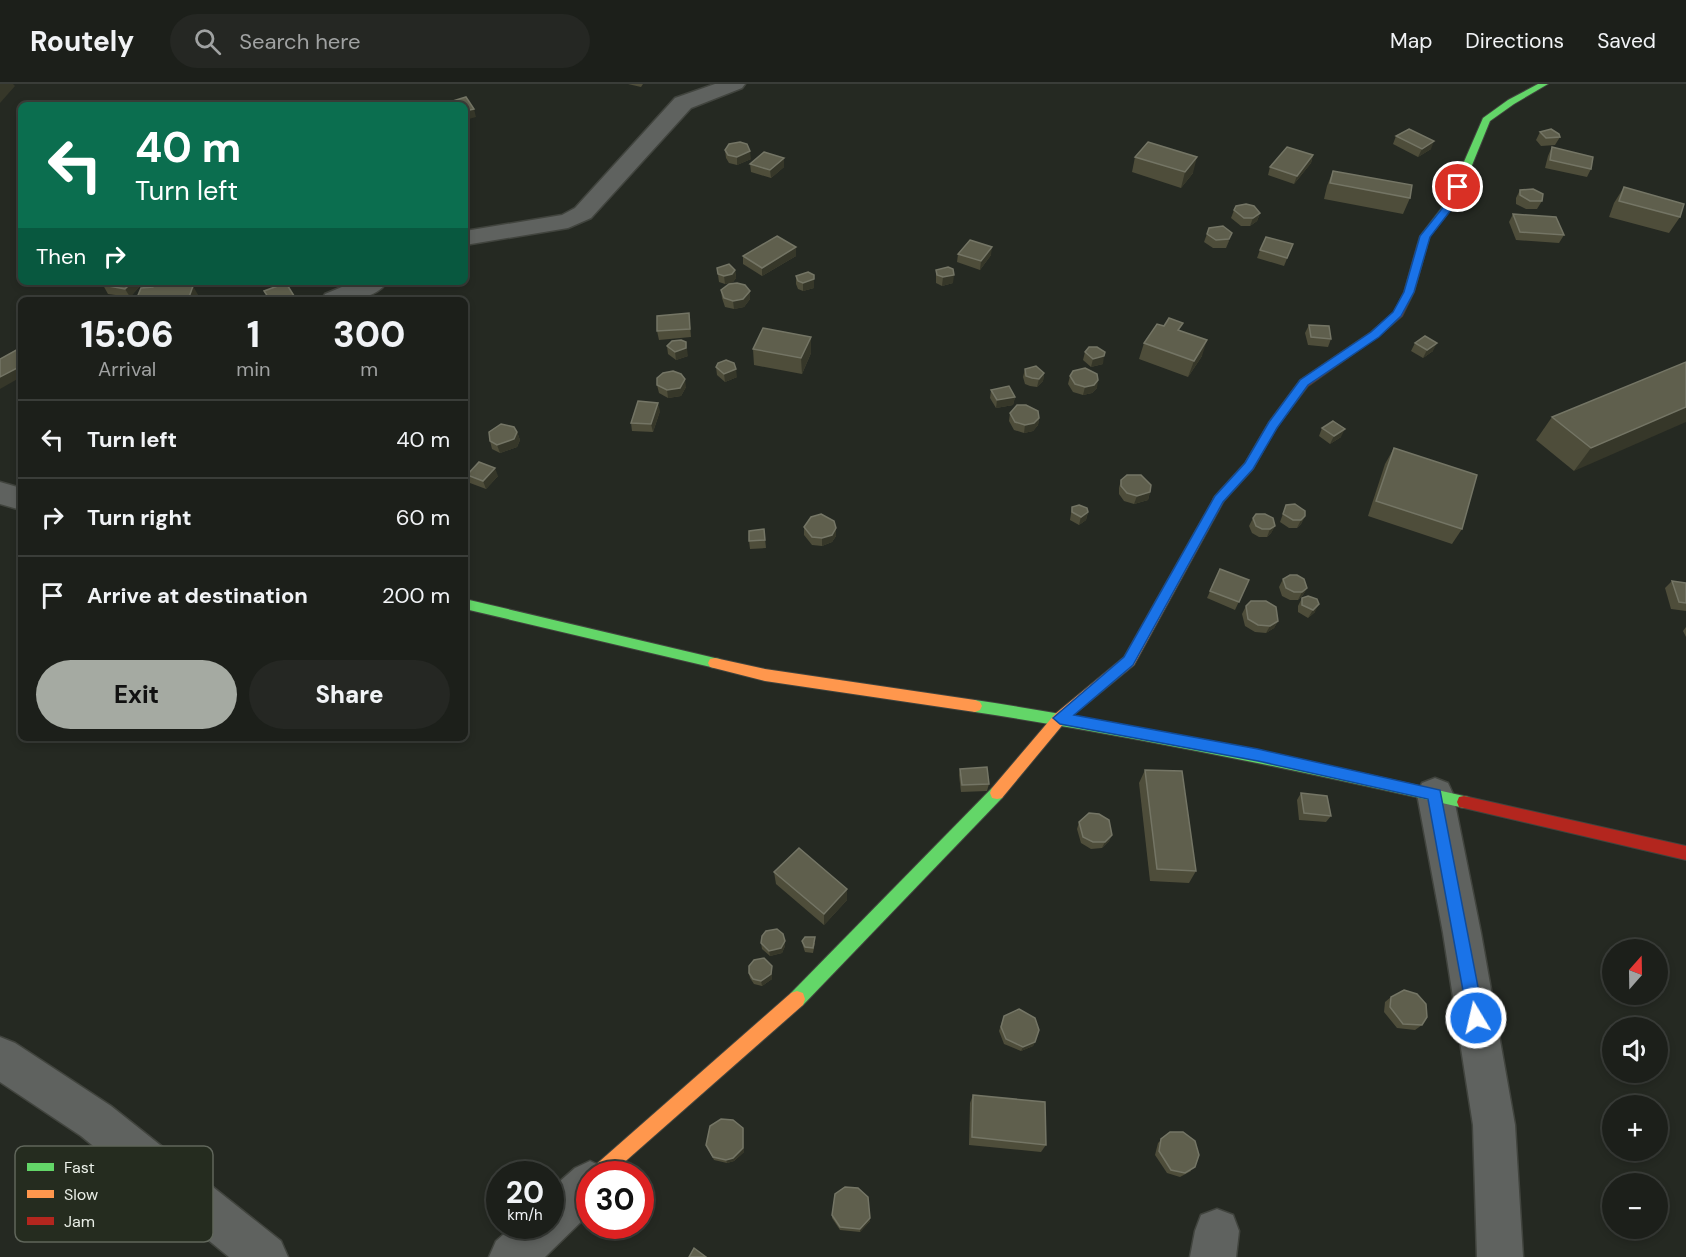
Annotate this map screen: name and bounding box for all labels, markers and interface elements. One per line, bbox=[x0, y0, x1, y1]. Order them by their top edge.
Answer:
search box bbox=[170, 14, 590, 68]
text: Routely bbox=[30, 23, 134, 60]
icon: search bbox=[191, 25, 224, 58]
text: Search here bbox=[239, 27, 361, 56]
text: Map bbox=[1390, 27, 1432, 55]
text: Directions bbox=[1465, 27, 1564, 55]
text: Saved bbox=[1597, 27, 1656, 55]
text: 40 m bbox=[135, 120, 241, 175]
icon: left bbox=[36, 126, 114, 204]
pin bbox=[1432, 161, 1483, 212]
icon: arrive bbox=[1441, 170, 1474, 203]
text: Turn left bbox=[135, 173, 238, 208]
icon: right bbox=[98, 240, 131, 273]
text: Then bbox=[36, 242, 86, 271]
text: 15:06 bbox=[80, 311, 174, 358]
text: 1 bbox=[247, 311, 260, 358]
text: 300 bbox=[333, 311, 406, 358]
text: Arrival bbox=[98, 356, 156, 382]
text: min bbox=[236, 356, 270, 382]
text: m bbox=[360, 356, 378, 382]
icon: left bbox=[36, 423, 69, 456]
text: Turn left bbox=[87, 425, 177, 454]
text: 40 m bbox=[396, 425, 450, 454]
icon: right bbox=[36, 501, 69, 534]
text: Turn right bbox=[87, 503, 192, 532]
text: 60 m bbox=[396, 503, 450, 532]
icon: arrive bbox=[36, 579, 69, 612]
text: Arrive at destination bbox=[87, 581, 308, 610]
text: 200 m bbox=[382, 581, 450, 610]
button: Exit bbox=[36, 660, 237, 729]
button: Share bbox=[249, 660, 450, 729]
north arrow bbox=[1602, 939, 1668, 1005]
map controls bbox=[1602, 939, 1668, 1239]
position arrow bbox=[1444, 986, 1508, 1050]
button: sound bbox=[1602, 1017, 1668, 1083]
button: + bbox=[1602, 1095, 1668, 1161]
legend bbox=[15, 1146, 213, 1242]
text: Fast bbox=[64, 1157, 95, 1178]
speed limit sign: 30 bbox=[576, 1161, 654, 1239]
text: 20 bbox=[506, 1173, 544, 1212]
button: − bbox=[1602, 1173, 1668, 1239]
text: Slow bbox=[64, 1184, 98, 1205]
text: km/h bbox=[507, 1205, 543, 1225]
text: Jam bbox=[64, 1211, 95, 1232]

